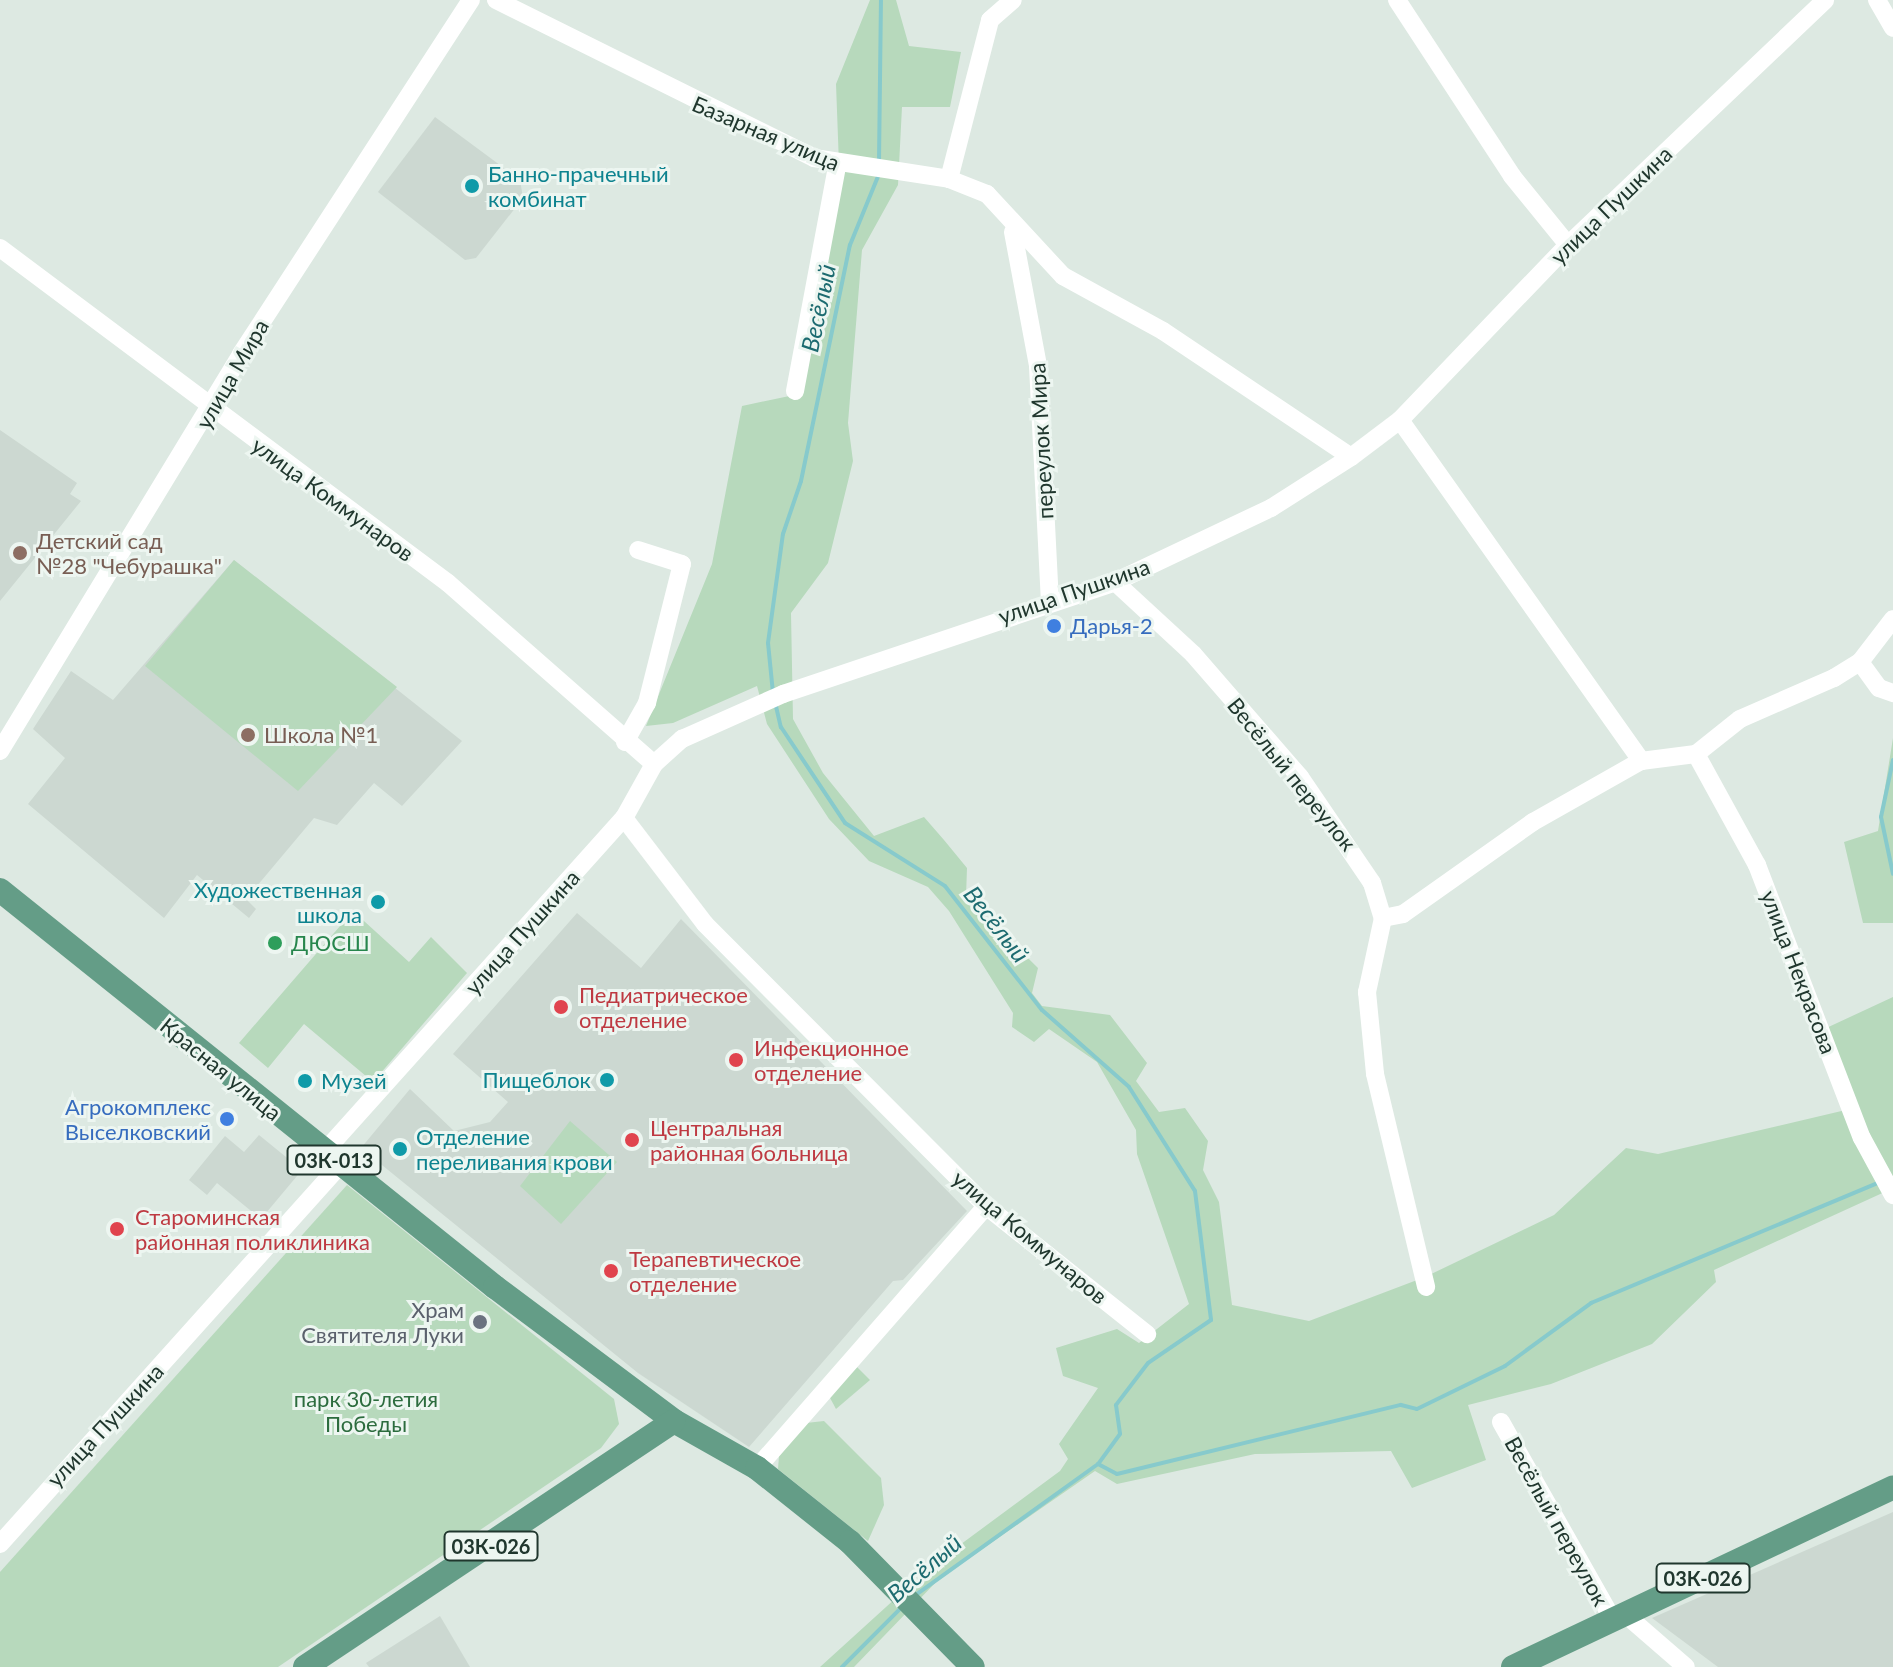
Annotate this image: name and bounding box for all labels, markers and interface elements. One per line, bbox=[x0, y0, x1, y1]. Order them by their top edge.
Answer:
street label: Базарная улица bbox=[688, 90, 844, 176]
street label: улица Пушкина bbox=[1545, 140, 1677, 270]
place label: Банно-прачечный комбинат bbox=[488, 160, 669, 212]
marker: Банно-прачечный комбинат bbox=[463, 177, 481, 195]
water label: Весёлый bbox=[795, 262, 841, 354]
street label: улица Мира bbox=[190, 315, 274, 433]
street label: переулок Мира bbox=[1024, 362, 1058, 520]
street label: улица Коммунаров bbox=[247, 431, 419, 567]
place label: Детский сад №28 "Чебурашка" bbox=[36, 527, 222, 578]
marker: Детский сад №28 "Чебурашка" bbox=[11, 544, 29, 562]
street label: улица Пушкина bbox=[995, 553, 1153, 629]
place label: Дарья-2 bbox=[1070, 613, 1153, 639]
marker: Дарья-2 bbox=[1045, 617, 1063, 635]
street label: Весёлый переулок bbox=[1222, 692, 1362, 856]
place label: Школа №1 bbox=[264, 722, 378, 748]
marker: Школа №1 bbox=[239, 726, 257, 744]
street label: улица Пушкина bbox=[459, 864, 585, 1000]
place label: Художественная школа bbox=[194, 876, 362, 928]
water label: Весёлый bbox=[958, 880, 1036, 968]
street label: улица Некрасова bbox=[1756, 886, 1842, 1058]
marker: Художественная школа bbox=[369, 893, 387, 911]
place label: ДЮСШ bbox=[291, 930, 370, 956]
marker: ДЮСШ bbox=[266, 934, 284, 952]
place label: Педиатрическое отделение bbox=[579, 981, 748, 1032]
marker: Педиатрическое отделение bbox=[550, 996, 572, 1018]
street label: Красная улица bbox=[155, 1012, 287, 1126]
place label: Инфекционное отделение bbox=[754, 1034, 909, 1086]
marker: Инфекционное отделение bbox=[725, 1049, 747, 1071]
place label: Пищеблок bbox=[483, 1067, 591, 1093]
place label: Музей bbox=[321, 1068, 387, 1094]
marker: Пищеблок bbox=[598, 1071, 616, 1089]
marker: Музей bbox=[296, 1072, 314, 1090]
place label: Агрокомплекс Выселковский bbox=[65, 1093, 211, 1144]
marker: Агрокомплекс Выселковский bbox=[218, 1110, 236, 1128]
place label: Центральная районная больница bbox=[650, 1114, 848, 1166]
place label: Отделение переливания крови bbox=[416, 1123, 613, 1174]
marker: Центральная районная больница bbox=[621, 1129, 643, 1151]
marker: Отделение переливания крови bbox=[391, 1140, 409, 1158]
road number: 03К-013 bbox=[286, 1144, 382, 1176]
street label: улица Коммунаров bbox=[947, 1165, 1113, 1309]
place label: Староминская районная поликлиника bbox=[135, 1203, 370, 1254]
marker: Староминская районная поликлиника bbox=[106, 1218, 128, 1240]
place label: Терапевтическое отделение bbox=[629, 1245, 801, 1296]
marker: Терапевтическое отделение bbox=[600, 1260, 622, 1282]
place label: Храм Святителя Луки bbox=[301, 1296, 464, 1348]
marker: Храм Святителя Луки bbox=[471, 1313, 489, 1331]
street label: улица Пушкина bbox=[41, 1358, 169, 1492]
park label: парк 30-летия Победы bbox=[294, 1385, 438, 1436]
street label: Весёлый переулок bbox=[1500, 1432, 1614, 1610]
water label: Весёлый bbox=[881, 1528, 967, 1608]
road number: 03К-026 bbox=[443, 1530, 539, 1562]
road number: 03К-026 bbox=[1655, 1562, 1751, 1594]

